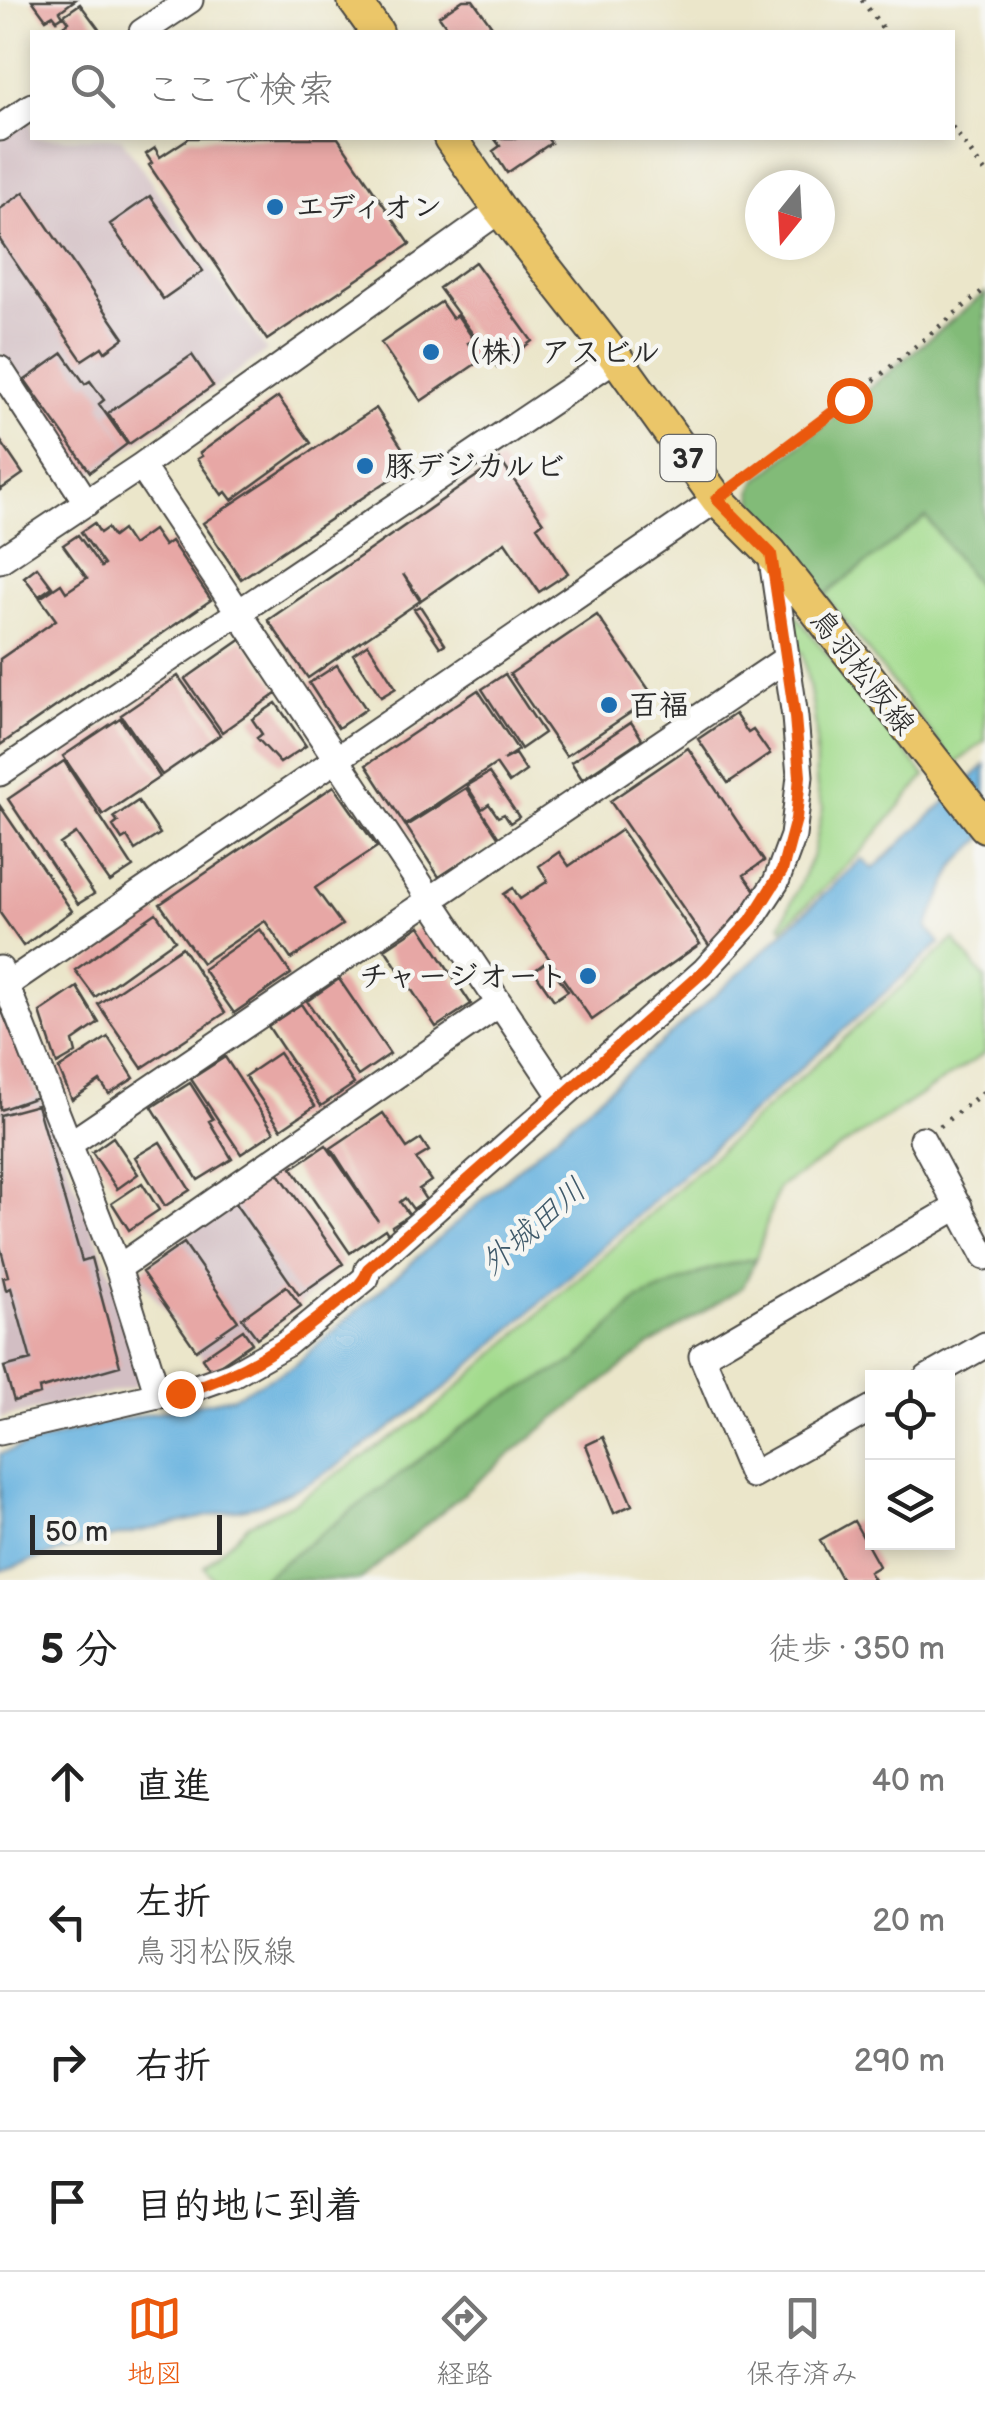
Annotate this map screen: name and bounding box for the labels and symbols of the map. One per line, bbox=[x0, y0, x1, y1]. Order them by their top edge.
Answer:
north arrow bbox=[745, 170, 835, 260]
place label: エディオン bbox=[295, 190, 443, 226]
marker: エディオン bbox=[264, 196, 286, 218]
place label: （株）アスビル bbox=[451, 335, 660, 371]
marker: （株）アスビル bbox=[420, 341, 442, 363]
route start bbox=[827, 378, 873, 424]
road number: 37 bbox=[660, 435, 716, 481]
place label: 豚デジカルビ bbox=[385, 449, 565, 485]
marker: 豚デジカルビ bbox=[354, 455, 376, 477]
street label: 鳥羽松阪線 bbox=[802, 602, 923, 743]
place label: 百福 bbox=[629, 688, 689, 724]
marker: 百福 bbox=[598, 694, 620, 716]
place label: チャージオート bbox=[359, 959, 568, 995]
marker: チャージオート bbox=[577, 965, 599, 987]
water label: 外城田川 bbox=[473, 1170, 595, 1284]
route end bbox=[158, 1371, 204, 1417]
scale bar bbox=[30, 1510, 222, 1554]

